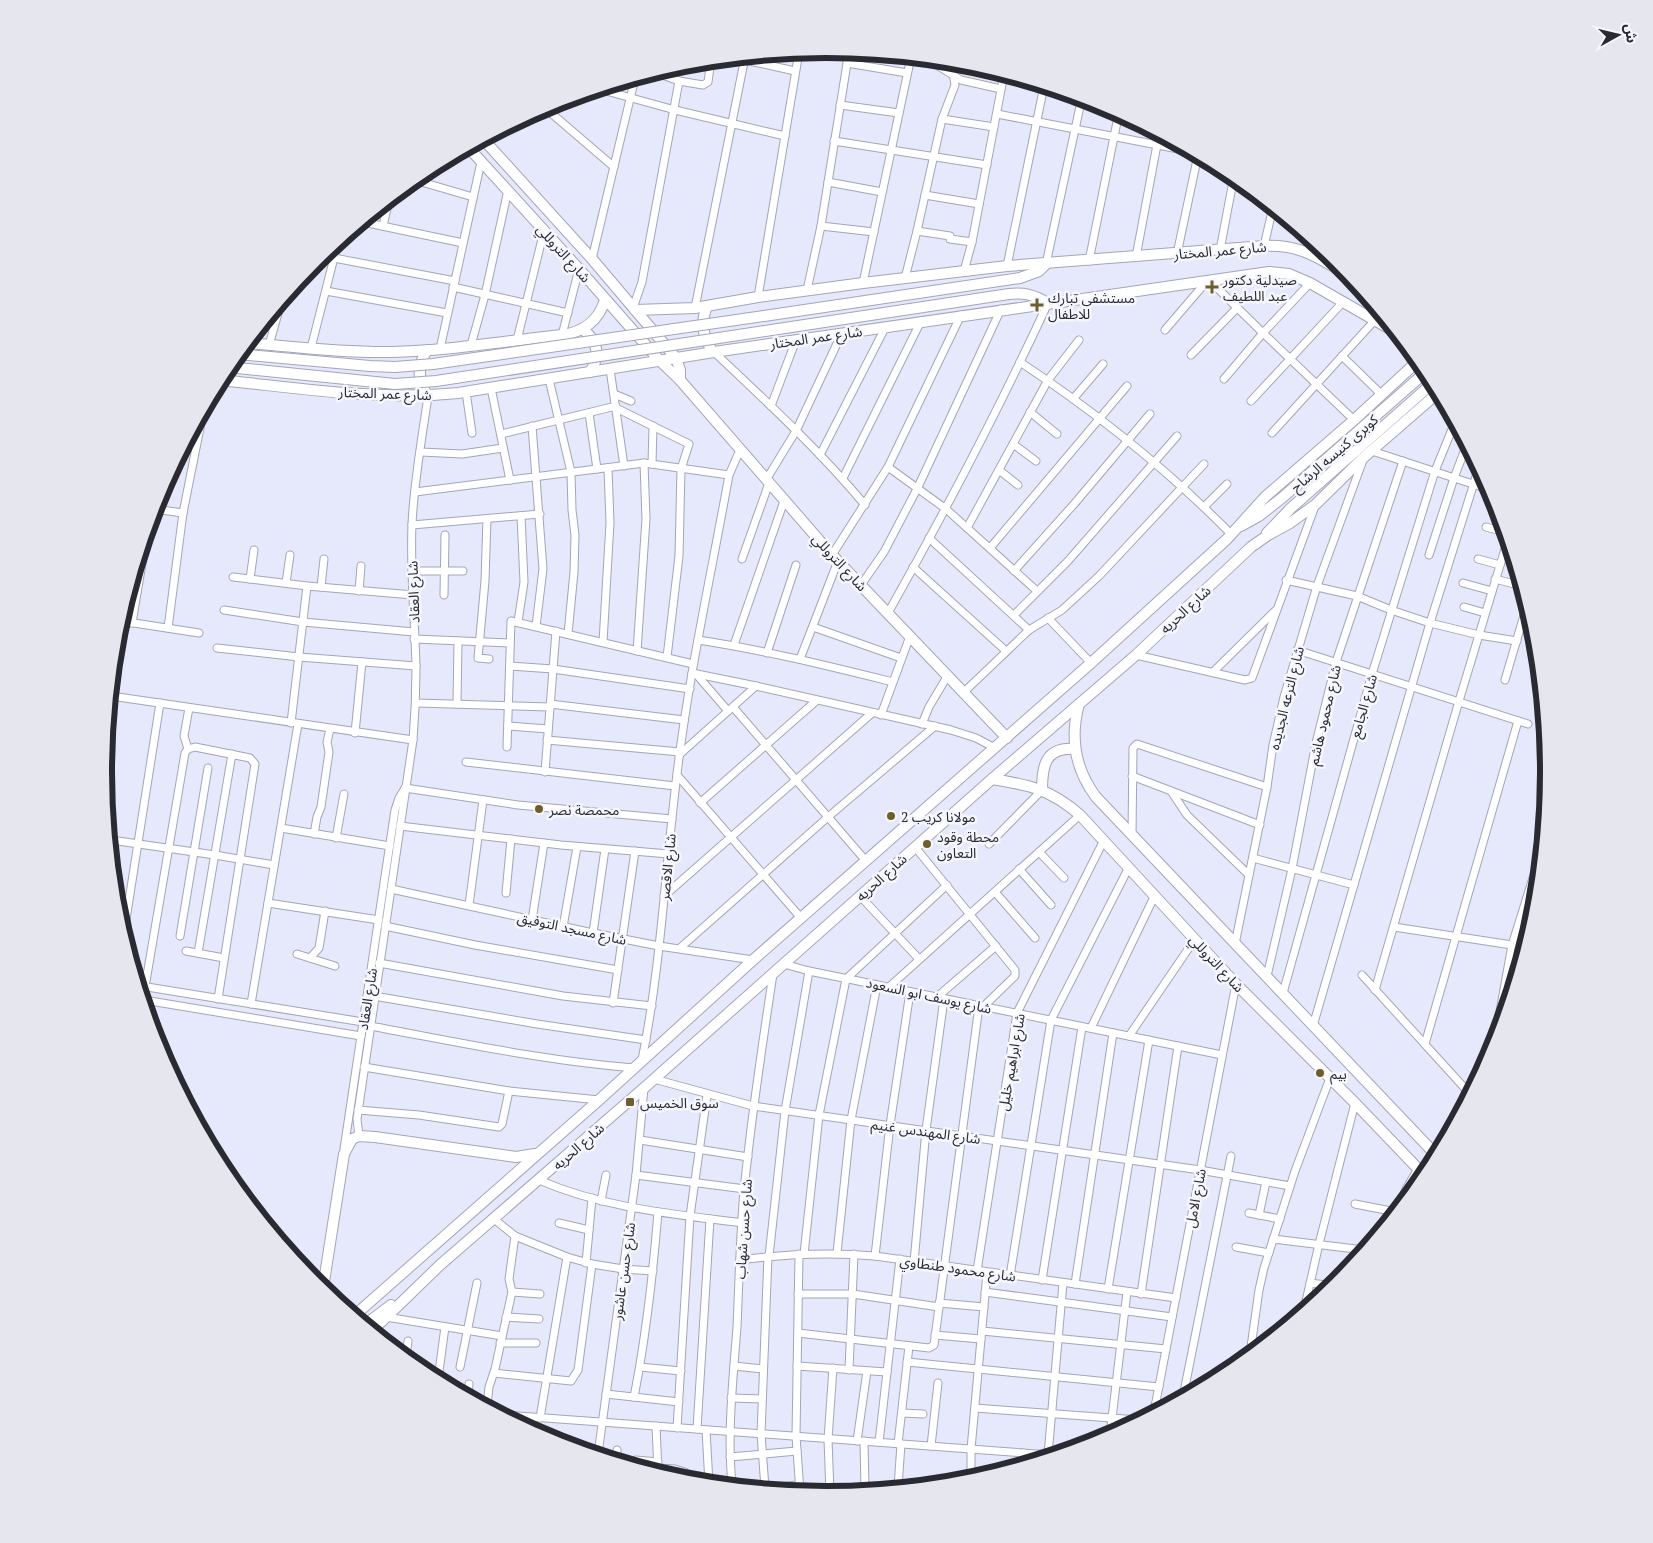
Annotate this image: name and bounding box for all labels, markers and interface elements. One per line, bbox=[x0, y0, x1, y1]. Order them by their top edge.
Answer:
north arrow bbox=[1593, 10, 1643, 60]
text: ش bbox=[1621, 22, 1642, 44]
street label: شارع التروللي bbox=[531, 220, 595, 288]
street label: شارع عمر المختار bbox=[1172, 236, 1267, 266]
place label: صيدلية دكتور عبد اللطيف bbox=[1222, 270, 1297, 305]
marker: صيدلية دكتور عبد اللطيف bbox=[1205, 280, 1219, 294]
place label: مستشفى تبارك للاطفال bbox=[1048, 288, 1135, 323]
marker: مستشفى تبارك للاطفال bbox=[1030, 298, 1044, 312]
street label: شارع عمر المختار bbox=[768, 321, 864, 355]
street label: شارع عمر المختار bbox=[337, 382, 432, 406]
street label: كوبرى كنيسه الرشاح bbox=[1286, 410, 1383, 498]
street label: شارع التروللي bbox=[807, 529, 872, 597]
street label: شارع العقاد bbox=[402, 560, 426, 624]
street label: شارع الحريه bbox=[1156, 581, 1216, 639]
street label: شارع الترعه الجديده bbox=[1264, 644, 1310, 752]
street label: شارع محمود هاشم bbox=[1303, 663, 1347, 768]
street label: شارع الجامع bbox=[1345, 672, 1383, 741]
place label: محمصة نصر bbox=[548, 800, 619, 819]
marker: محمصة نصر bbox=[533, 803, 545, 815]
place label: مولانا كريب 2 bbox=[901, 807, 976, 826]
marker: مولانا كريب 2 bbox=[885, 810, 897, 822]
place label: محطة وقود التعاون bbox=[937, 827, 999, 862]
street label: شارع الاقصر bbox=[654, 833, 682, 903]
marker: محطة وقود التعاون bbox=[921, 838, 933, 850]
street label: شارع الحريه bbox=[851, 849, 912, 907]
street label: شارع مسجد التوفيق bbox=[515, 907, 628, 951]
street label: شارع التروللي bbox=[1184, 930, 1249, 998]
street label: شارع العقاد bbox=[353, 967, 383, 1032]
street label: شارع يوسف ابو السعود bbox=[864, 972, 993, 1020]
street label: شارع ابراهيم خليل bbox=[993, 1012, 1031, 1113]
place label: بيم bbox=[1330, 1064, 1347, 1085]
marker: بيم bbox=[1314, 1067, 1326, 1079]
place label: سوق الخميس bbox=[640, 1093, 719, 1112]
marker: سوق الخميس bbox=[624, 1096, 636, 1108]
street label: شارع المهندس غنيم bbox=[870, 1114, 982, 1150]
street label: شارع الحريه bbox=[548, 1118, 609, 1175]
street label: شارع الامل bbox=[1180, 1167, 1212, 1230]
street label: شارع حسن شهاب bbox=[730, 1178, 758, 1280]
street label: شارع حسن عاشور bbox=[607, 1221, 641, 1322]
street label: شارع محمود طنطاوي bbox=[898, 1250, 1017, 1288]

